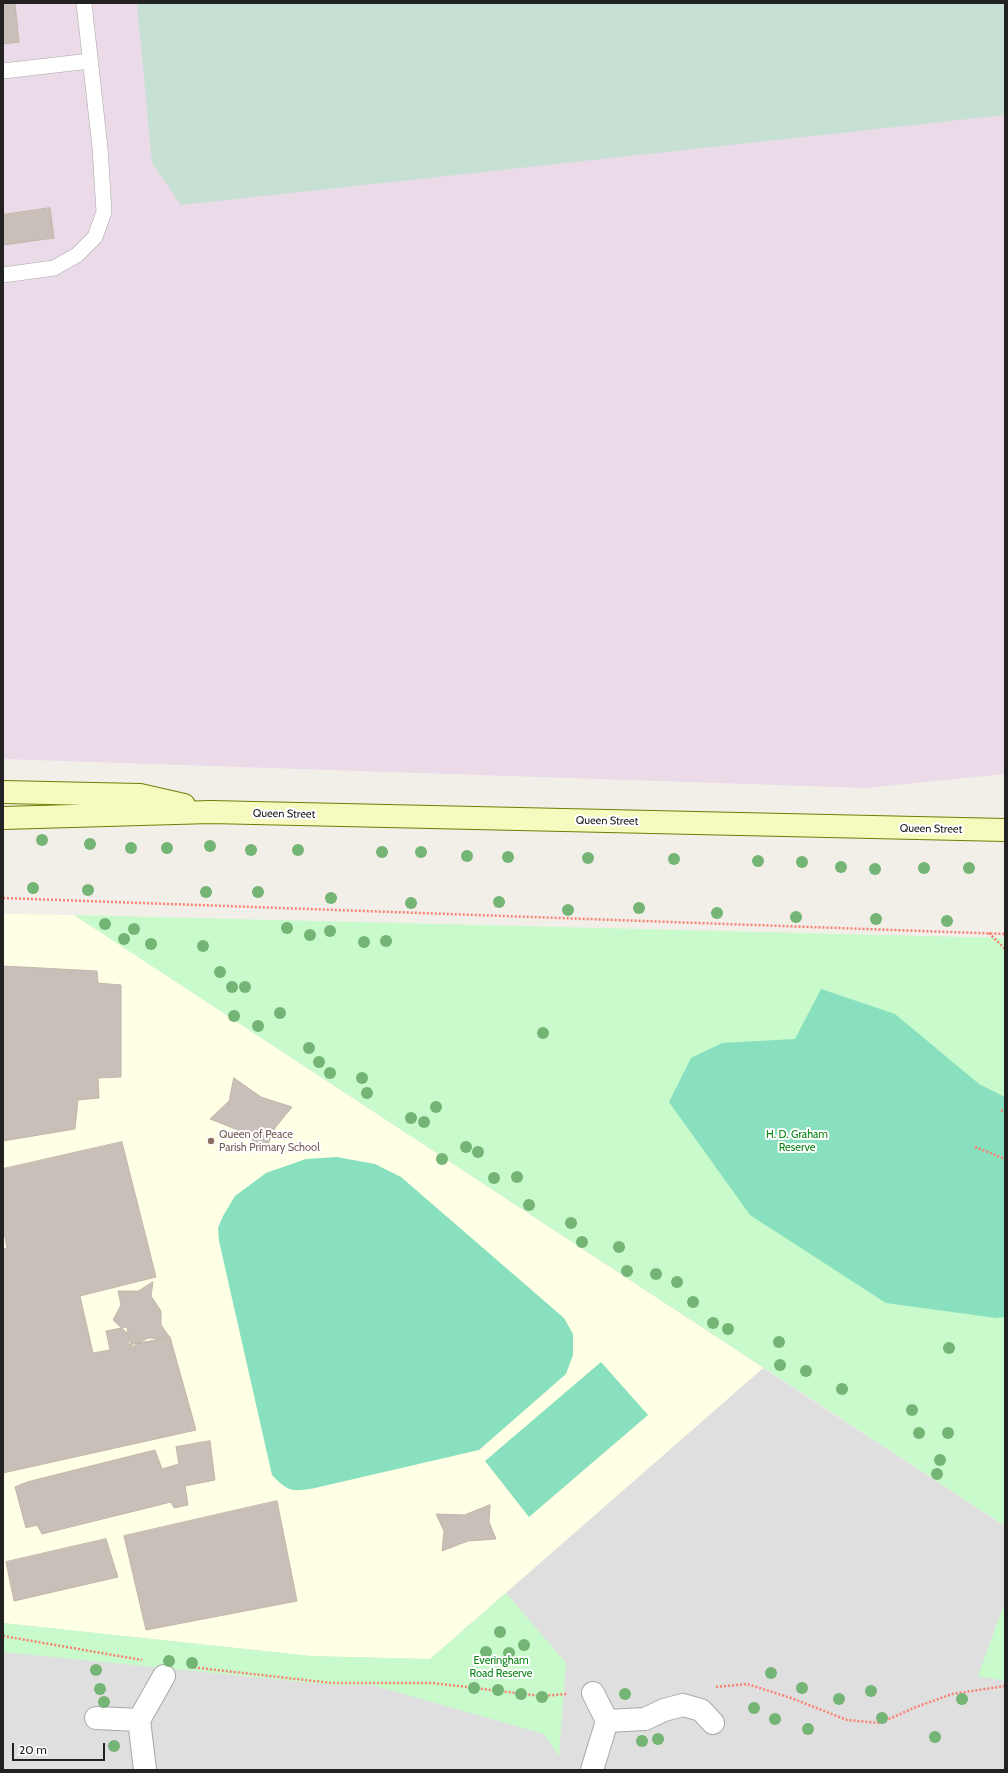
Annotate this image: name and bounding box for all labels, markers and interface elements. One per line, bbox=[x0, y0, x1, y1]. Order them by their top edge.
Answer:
street label: Queen Street bbox=[253, 807, 315, 821]
street label: Queen Street bbox=[576, 814, 638, 828]
street label: Queen Street bbox=[900, 822, 962, 836]
place label: Queen of Peace Parish Primary School bbox=[219, 1128, 320, 1154]
park label: H. D. Graham Reserve bbox=[766, 1128, 828, 1154]
marker: Queen of Peace Parish Primary School bbox=[206, 1136, 216, 1146]
park label: Everingham Road Reserve bbox=[470, 1654, 532, 1680]
scale bar bbox=[14, 1735, 107, 1761]
text: 20 m bbox=[19, 1742, 47, 1757]

